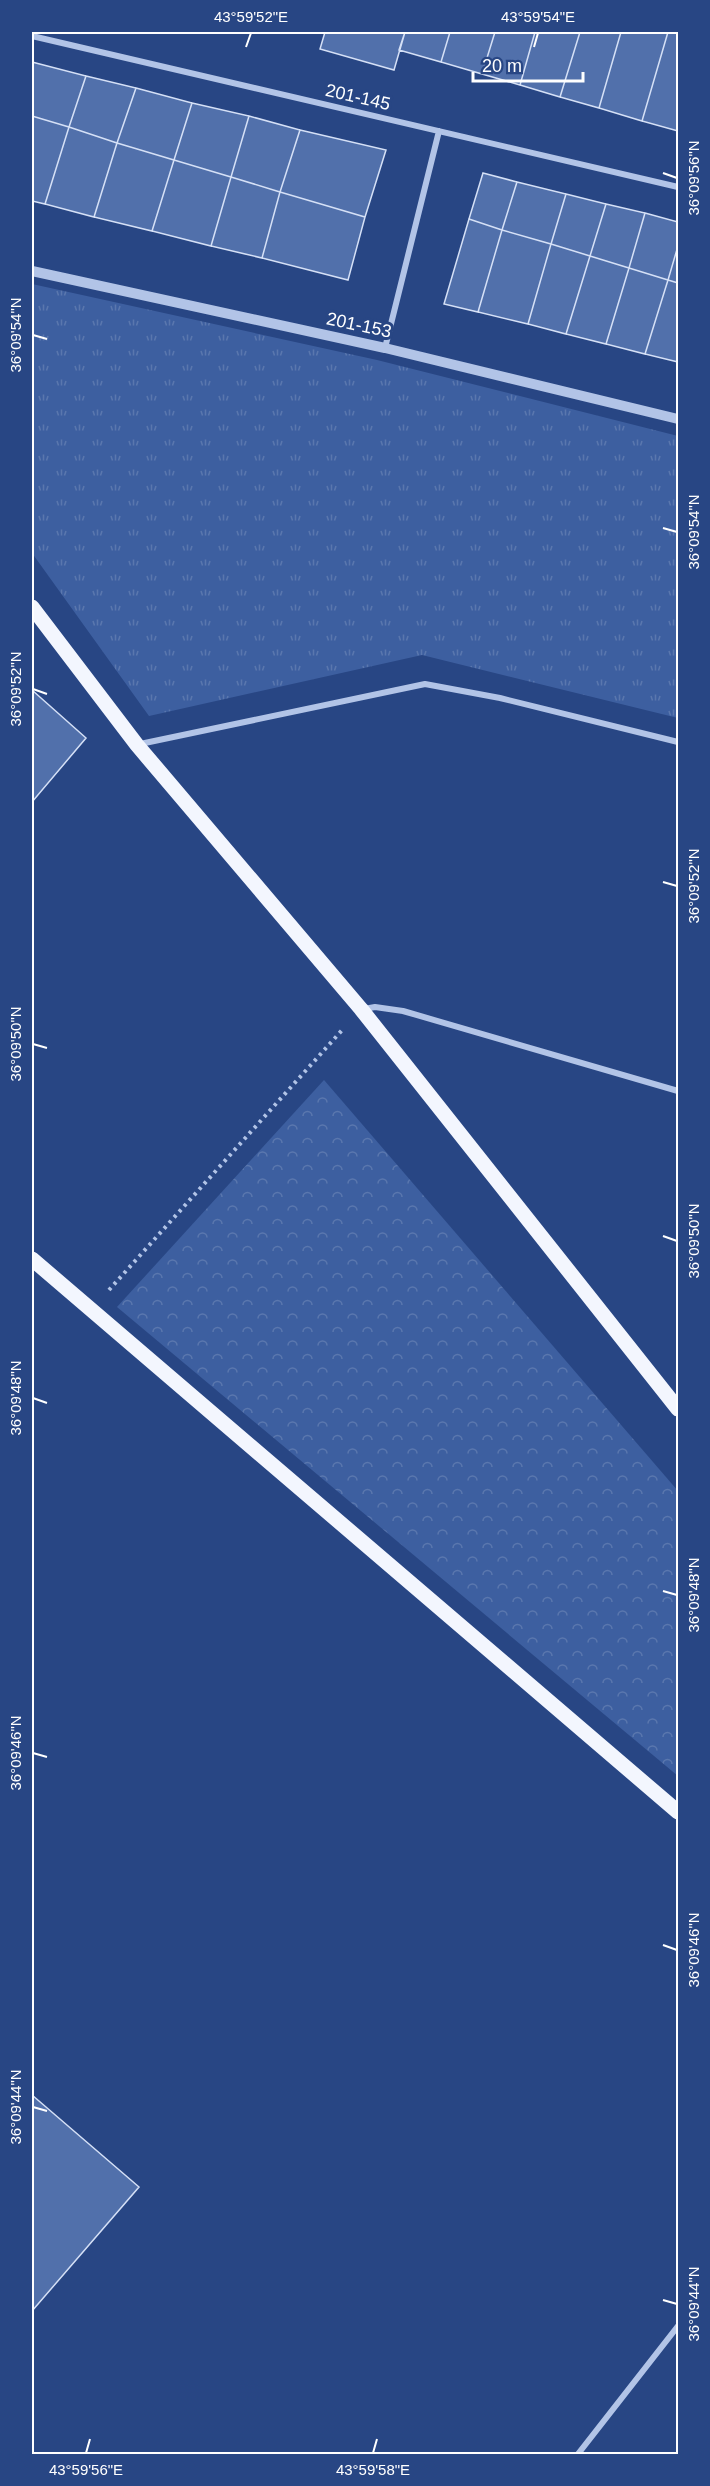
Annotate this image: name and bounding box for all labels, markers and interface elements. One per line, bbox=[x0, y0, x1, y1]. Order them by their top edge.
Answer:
text: 43°59'52"E bbox=[214, 8, 288, 25]
text: 43°59'54"E bbox=[501, 8, 575, 25]
scale bar bbox=[473, 45, 582, 83]
text: 20 m bbox=[482, 56, 522, 76]
street label: 201-145 bbox=[324, 80, 392, 114]
text: 36°09'56"N bbox=[685, 140, 702, 216]
text: 36°09'54"N bbox=[7, 297, 24, 373]
street label: 201-153 bbox=[325, 308, 393, 342]
text: 36°09'54"N bbox=[685, 494, 702, 570]
text: 36°09'52"N bbox=[7, 651, 24, 727]
text: 36°09'52"N bbox=[685, 848, 702, 924]
text: 36°09'50"N bbox=[7, 1006, 24, 1082]
text: 36°09'50"N bbox=[685, 1203, 702, 1279]
text: 36°09'48"N bbox=[7, 1360, 24, 1436]
text: 36°09'48"N bbox=[685, 1557, 702, 1633]
text: 36°09'46"N bbox=[7, 1715, 24, 1791]
text: 36°09'46"N bbox=[685, 1912, 702, 1988]
text: 36°09'44"N bbox=[7, 2069, 24, 2145]
text: 36°09'44"N bbox=[685, 2266, 702, 2342]
text: 43°59'56"E bbox=[49, 2461, 123, 2478]
text: 43°59'58"E bbox=[336, 2461, 410, 2478]

